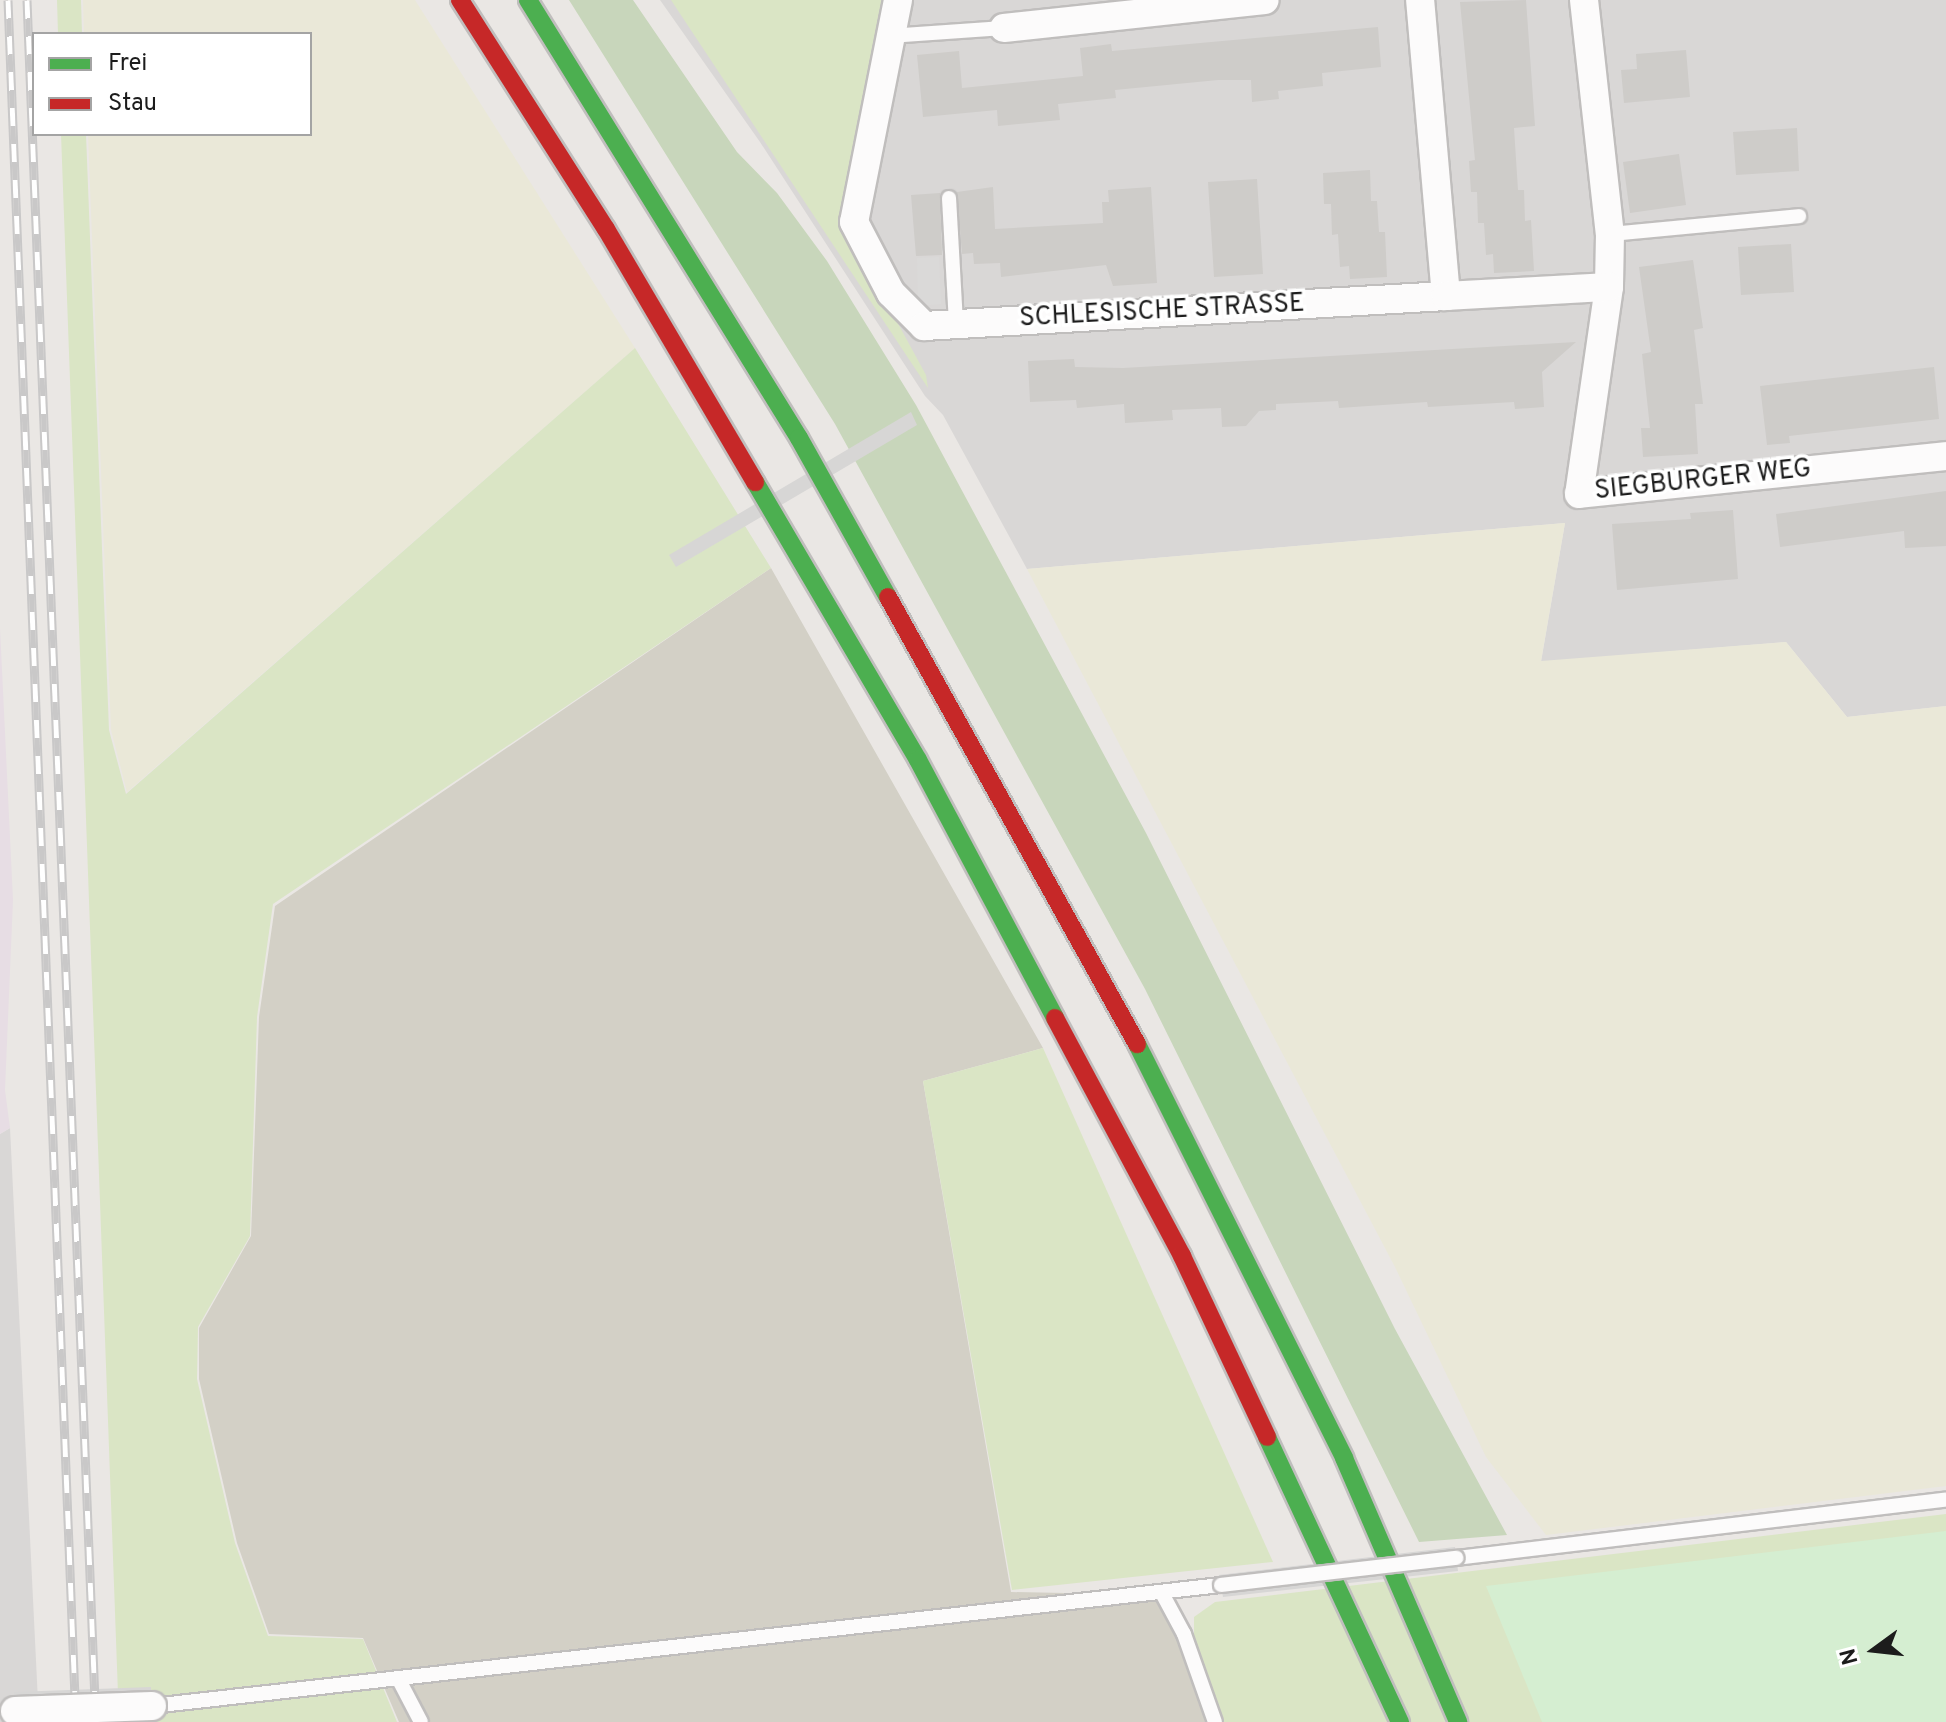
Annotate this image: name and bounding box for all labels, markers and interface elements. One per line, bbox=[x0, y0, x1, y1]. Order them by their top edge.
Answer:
legend bbox=[32, 32, 312, 136]
text: Frei bbox=[108, 49, 147, 79]
text: Stau bbox=[108, 89, 157, 119]
street label: SCHLESISCHE STRASSE bbox=[1019, 289, 1305, 335]
street label: SIEGBURGER WEG bbox=[1593, 454, 1813, 508]
north arrow bbox=[1834, 1610, 1914, 1690]
text: N bbox=[1835, 1645, 1865, 1667]

